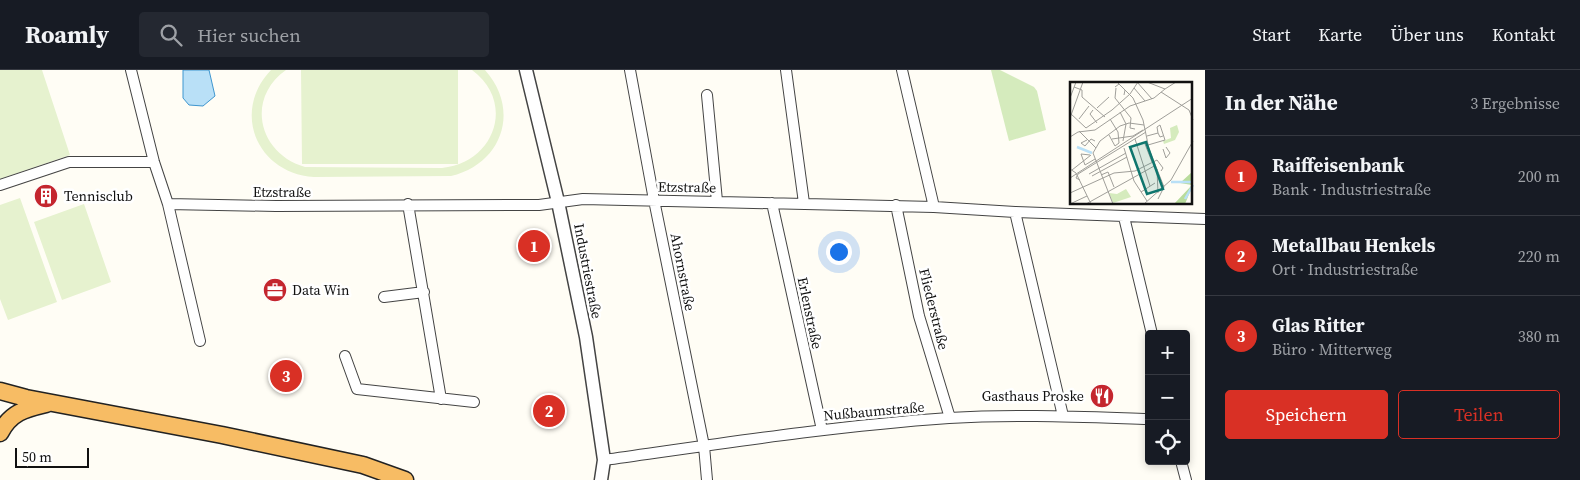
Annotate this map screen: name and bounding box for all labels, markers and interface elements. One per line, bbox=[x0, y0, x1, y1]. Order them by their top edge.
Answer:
search box bbox=[139, 12, 489, 57]
text: Roamly bbox=[25, 18, 109, 51]
icon: search bbox=[157, 21, 185, 49]
text: Hier suchen bbox=[197, 22, 301, 48]
text: Start bbox=[1253, 22, 1290, 47]
text: Karte bbox=[1318, 22, 1362, 47]
text: Über uns bbox=[1390, 22, 1464, 47]
text: Kontakt bbox=[1492, 22, 1555, 47]
inset map bbox=[1070, 82, 1192, 205]
text: In der Nähe bbox=[1225, 88, 1338, 117]
text: 3 Ergebnisse bbox=[1470, 92, 1560, 114]
text: Raiffeisenbank bbox=[1272, 152, 1404, 178]
text: 1 bbox=[1237, 165, 1245, 187]
text: 200 m bbox=[1518, 165, 1560, 187]
street label: Etzstraße bbox=[658, 176, 716, 198]
text: Bank · Industriestraße bbox=[1272, 178, 1431, 200]
street label: Etzstraße bbox=[253, 182, 311, 202]
building icon: Tennisclub bbox=[33, 183, 59, 209]
place label: Tennisclub bbox=[64, 186, 133, 206]
street label: Industriestraße bbox=[569, 222, 607, 320]
pin: 1 bbox=[518, 227, 550, 265]
street label: Ahornstraße bbox=[666, 231, 700, 313]
text: Metallbau Henkels bbox=[1272, 232, 1435, 258]
your location bbox=[826, 239, 852, 265]
text: 2 bbox=[1237, 245, 1245, 267]
text: 220 m bbox=[1518, 245, 1560, 267]
text: Ort · Industriestraße bbox=[1272, 258, 1418, 280]
street label: Fliederstraße bbox=[914, 266, 954, 352]
street label: Erlenstraße bbox=[793, 275, 827, 351]
office icon: Data Win bbox=[262, 277, 288, 303]
place label: Data Win bbox=[292, 280, 350, 300]
text: Glas Ritter bbox=[1272, 312, 1365, 338]
text: 3 bbox=[1237, 325, 1245, 347]
text: 380 m bbox=[1518, 325, 1560, 347]
map controls bbox=[1145, 330, 1190, 465]
button: + bbox=[1145, 330, 1190, 375]
text: Büro · Mitterweg bbox=[1272, 338, 1392, 360]
pin: 3 bbox=[270, 357, 302, 395]
button: − bbox=[1145, 375, 1190, 420]
restaurant icon: Gasthaus Proske bbox=[1089, 383, 1115, 409]
place label: Gasthaus Proske bbox=[982, 386, 1084, 406]
button: Speichern bbox=[1225, 390, 1388, 439]
button: Teilen bbox=[1398, 390, 1560, 439]
pin: 2 bbox=[533, 392, 565, 430]
street label: Nußbaumstraße bbox=[823, 397, 925, 425]
button: locate bbox=[1145, 420, 1190, 465]
scale bar bbox=[15, 445, 89, 468]
text: 50 m bbox=[22, 447, 52, 467]

